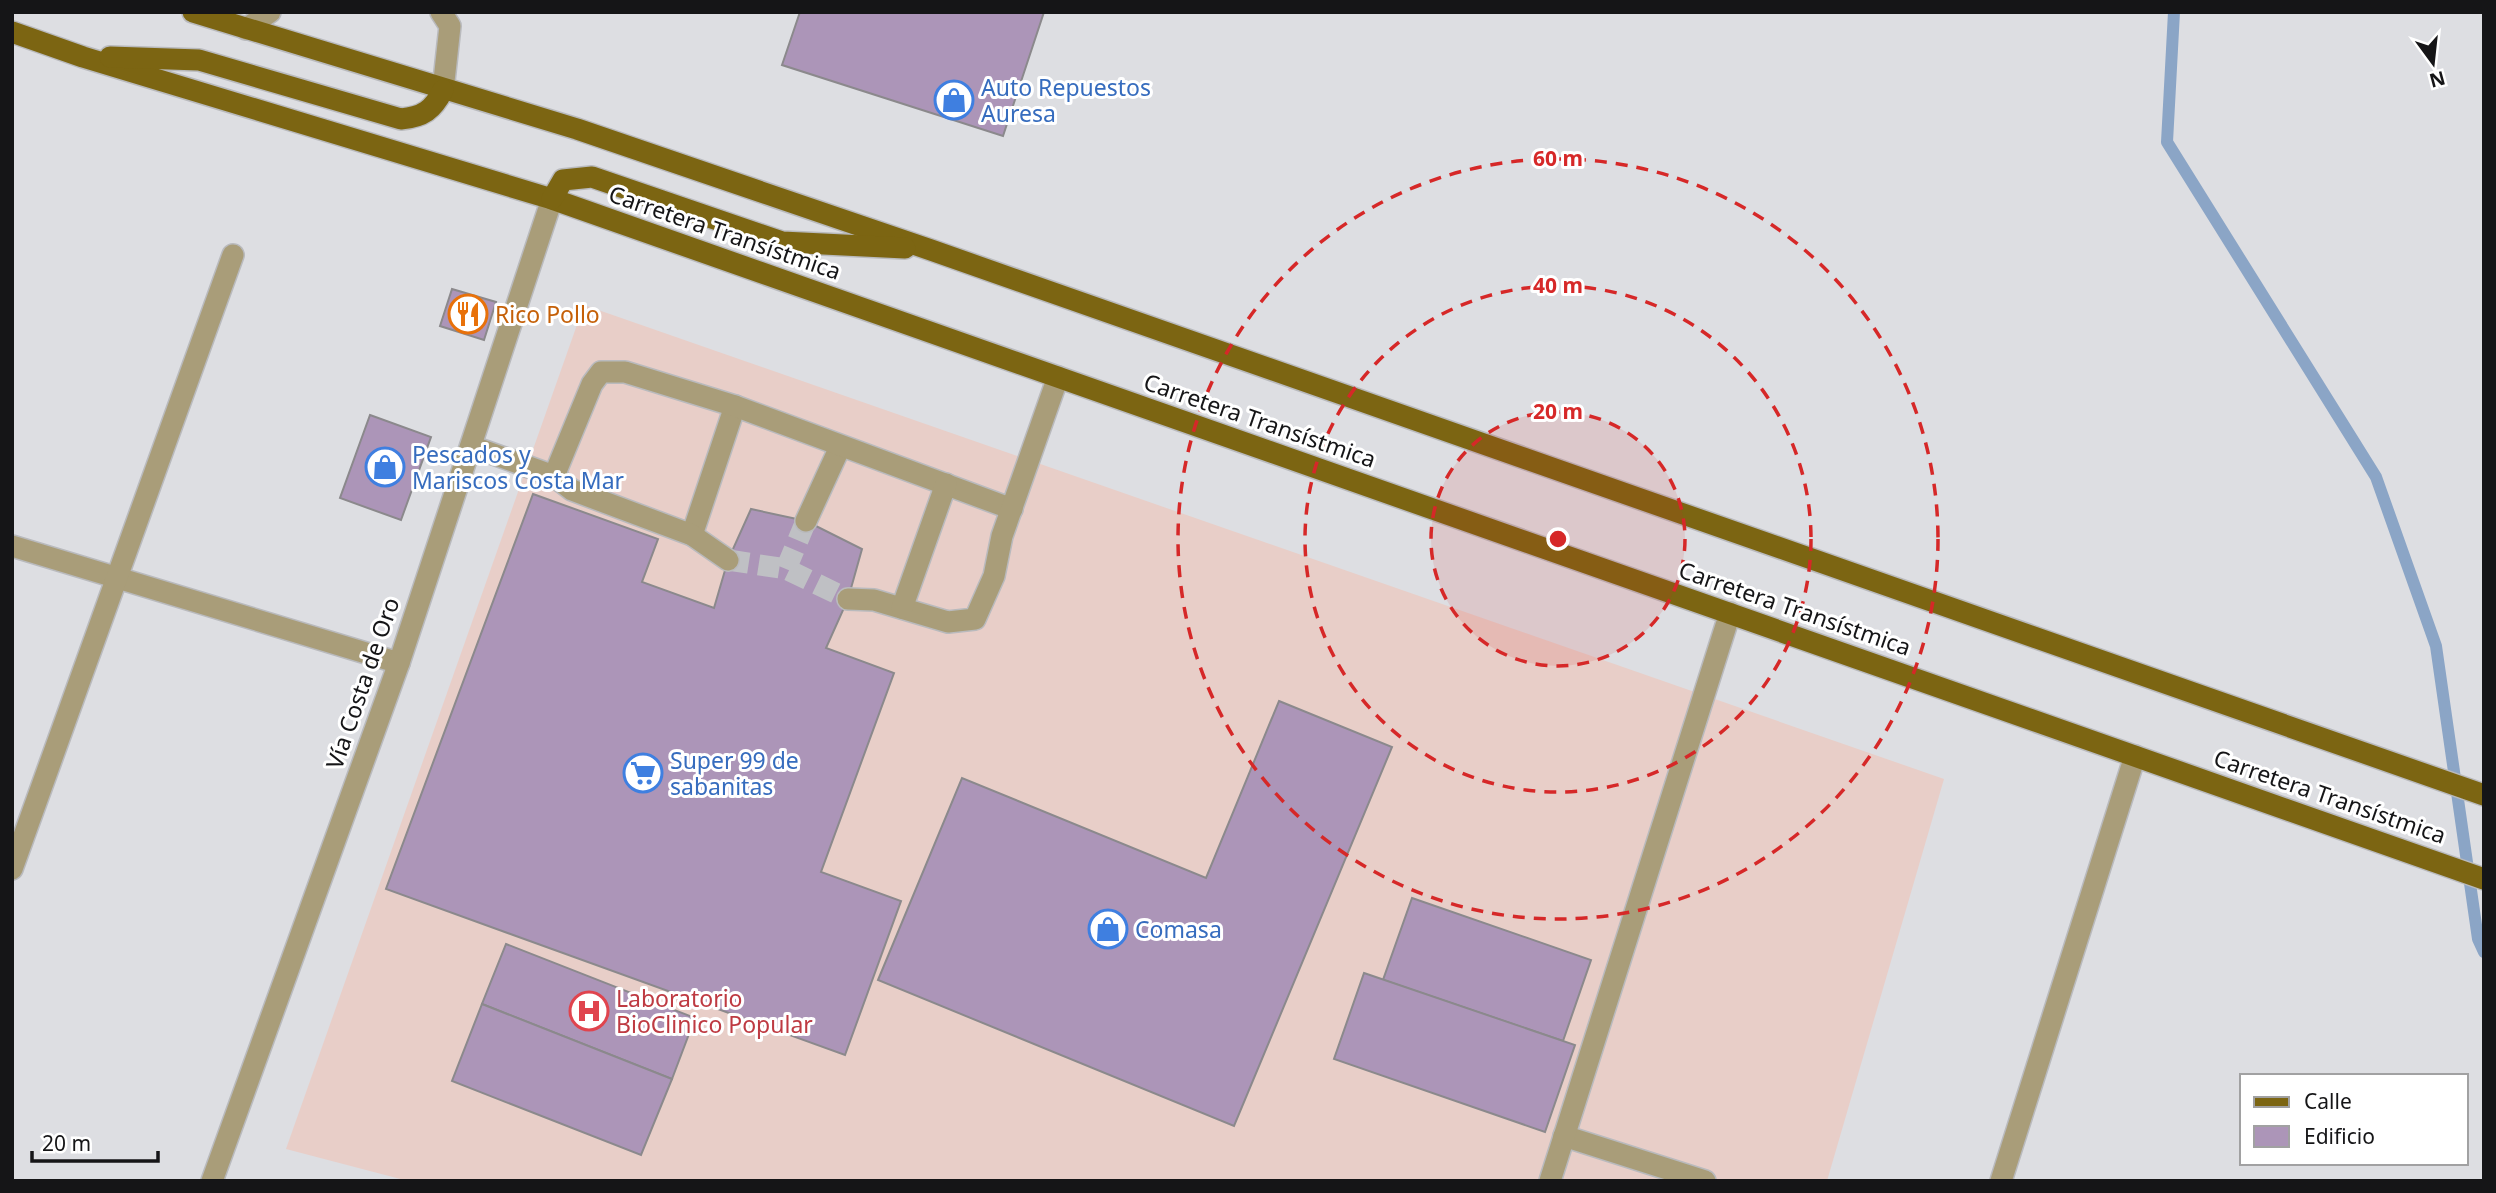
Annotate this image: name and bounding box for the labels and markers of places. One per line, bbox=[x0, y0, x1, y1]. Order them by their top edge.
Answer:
place label: Auto Repuestos Auresa bbox=[981, 71, 1151, 129]
shop icon: Auto Repuestos Auresa bbox=[933, 79, 975, 121]
restaurant icon: Rico Pollo bbox=[447, 293, 489, 335]
place label: Rico Pollo bbox=[495, 298, 600, 330]
place label: Pescados y Mariscos Costa Mar bbox=[412, 438, 625, 496]
shop icon: Pescados y Mariscos Costa Mar bbox=[364, 446, 406, 488]
centre of rings bbox=[1546, 527, 1570, 551]
place label: Super 99 de sabanitas bbox=[670, 744, 799, 802]
supermarket icon: Super 99 de sabanitas bbox=[622, 752, 664, 794]
shop icon: Comasa bbox=[1087, 908, 1129, 950]
place label: Comasa bbox=[1135, 913, 1222, 945]
place label: Laboratorio BioClinico Popular bbox=[616, 982, 813, 1040]
hospital icon: Laboratorio BioClinico Popular bbox=[568, 990, 610, 1032]

